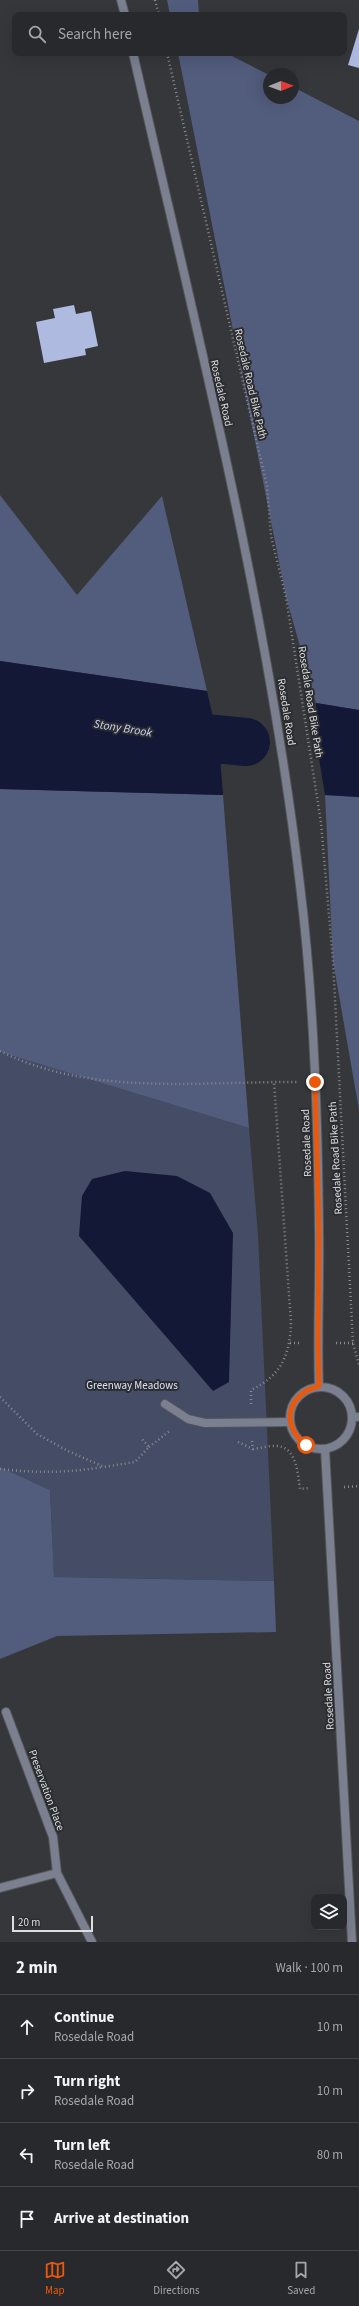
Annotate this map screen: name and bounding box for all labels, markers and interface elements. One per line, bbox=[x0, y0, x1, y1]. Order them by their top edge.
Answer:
search box bbox=[12, 12, 347, 56]
icon: search bbox=[26, 23, 48, 45]
text: Search here bbox=[58, 24, 132, 45]
north arrow bbox=[263, 68, 299, 104]
street label: Rosedale Road Bike Path bbox=[230, 327, 271, 441]
street label: Rosedale Road bbox=[207, 358, 236, 428]
street label: Rosedale Road Bike Path bbox=[294, 645, 327, 759]
street label: Rosedale Road bbox=[274, 677, 299, 747]
water label: Stony Brook bbox=[93, 715, 154, 742]
route end bbox=[306, 1073, 324, 1091]
street label: Rosedale Road Bike Path bbox=[325, 1101, 346, 1215]
street label: Rosedale Road bbox=[298, 1109, 315, 1177]
park label: Greenway Meadows bbox=[86, 1378, 178, 1393]
route start bbox=[297, 1436, 315, 1454]
street label: Rosedale Road bbox=[319, 1662, 338, 1730]
street label: Preservation Place bbox=[25, 1748, 68, 1833]
map controls bbox=[311, 1894, 347, 1930]
button: layers bbox=[311, 1894, 347, 1930]
scale bar bbox=[12, 1914, 93, 1933]
text: 20 m bbox=[18, 1915, 40, 1930]
text: 2 min bbox=[16, 1956, 57, 1980]
text: Walk · 100 m bbox=[275, 1959, 343, 1977]
text: Continue bbox=[54, 2007, 114, 2028]
icon: ahead bbox=[16, 2016, 38, 2038]
text: 10 m bbox=[317, 2018, 343, 2036]
text: Rosedale Road bbox=[54, 2028, 134, 2046]
text: Turn right bbox=[54, 2071, 120, 2092]
icon: right bbox=[16, 2080, 38, 2102]
text: 10 m bbox=[317, 2082, 343, 2100]
text: Rosedale Road bbox=[54, 2092, 134, 2110]
text: Turn left bbox=[54, 2135, 110, 2156]
icon: left bbox=[16, 2144, 38, 2166]
text: 80 m bbox=[317, 2146, 343, 2164]
text: Rosedale Road bbox=[54, 2156, 134, 2174]
icon: arrive bbox=[16, 2208, 38, 2230]
text: Arrive at destination bbox=[54, 2208, 189, 2229]
tab: Map bbox=[44, 2259, 66, 2298]
tab: Directions bbox=[153, 2259, 200, 2298]
tab: Saved bbox=[287, 2259, 315, 2298]

